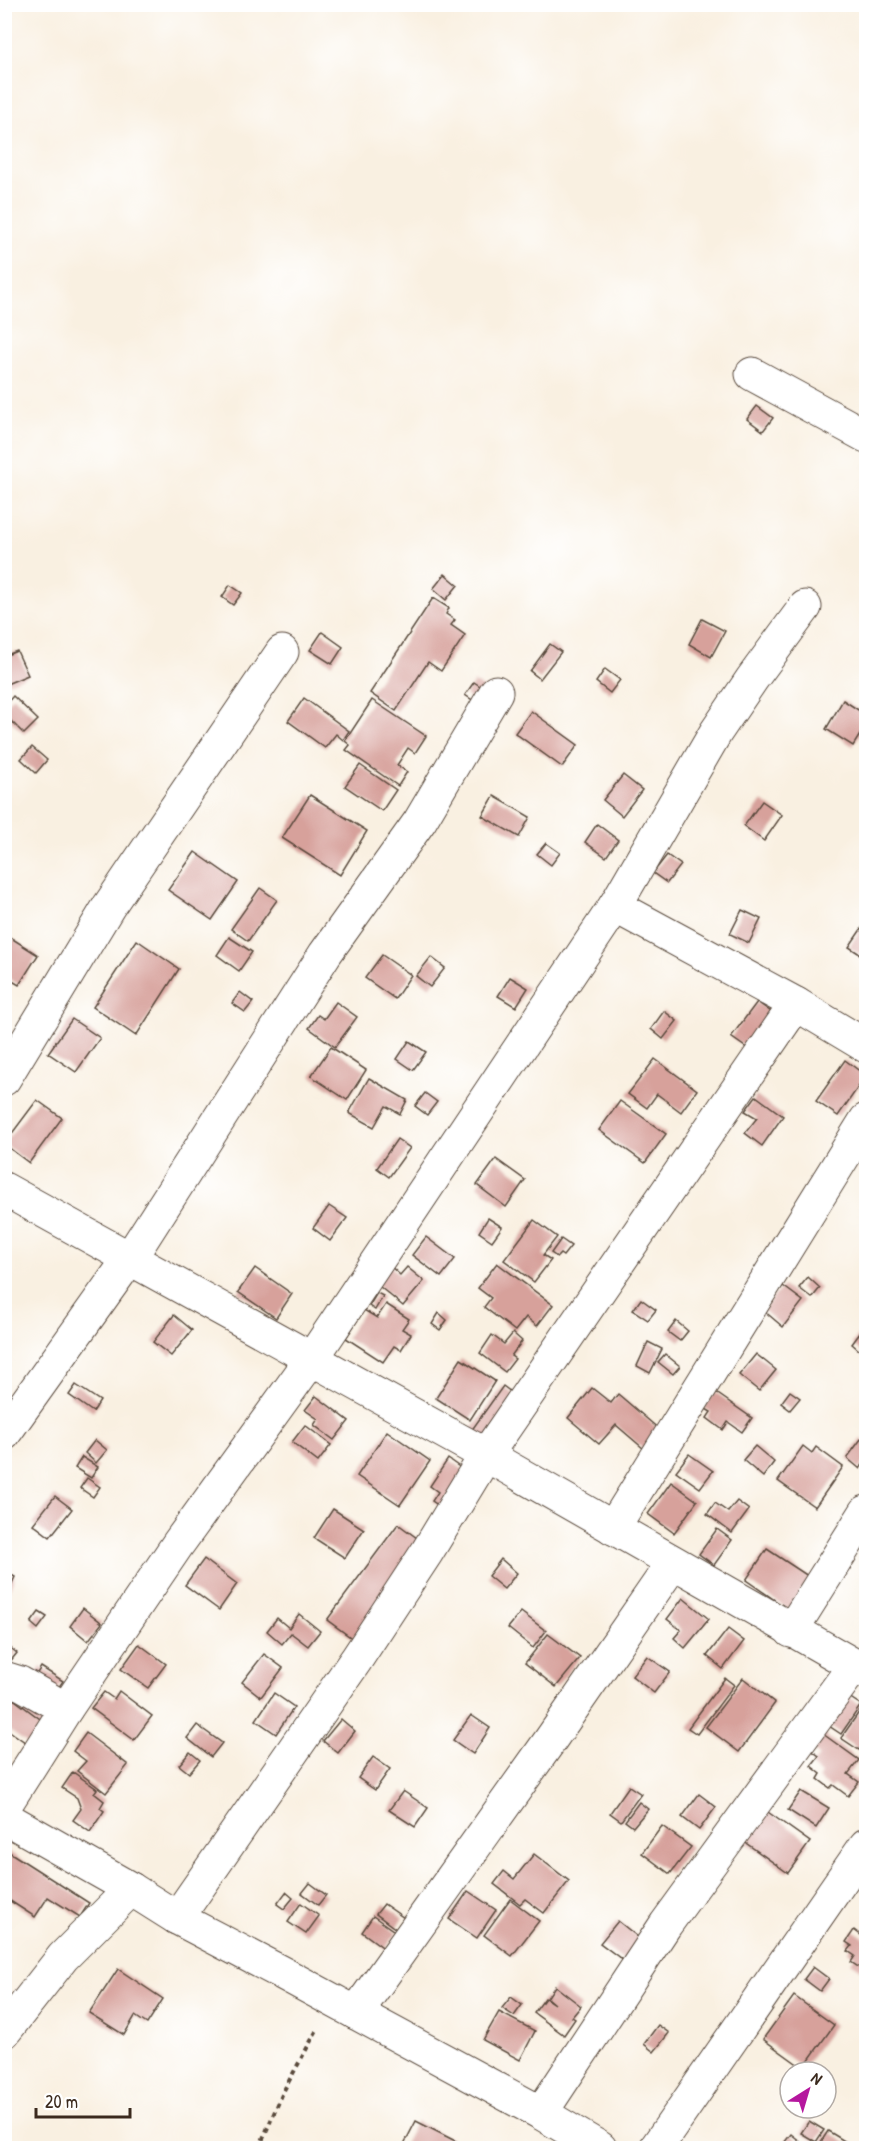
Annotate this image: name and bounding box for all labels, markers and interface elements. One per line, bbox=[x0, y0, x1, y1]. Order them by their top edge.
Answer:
north arrow bbox=[778, 2060, 838, 2120]
text: N bbox=[807, 2067, 827, 2090]
scale bar bbox=[36, 2081, 130, 2119]
text: 20 m bbox=[45, 2089, 78, 2114]

